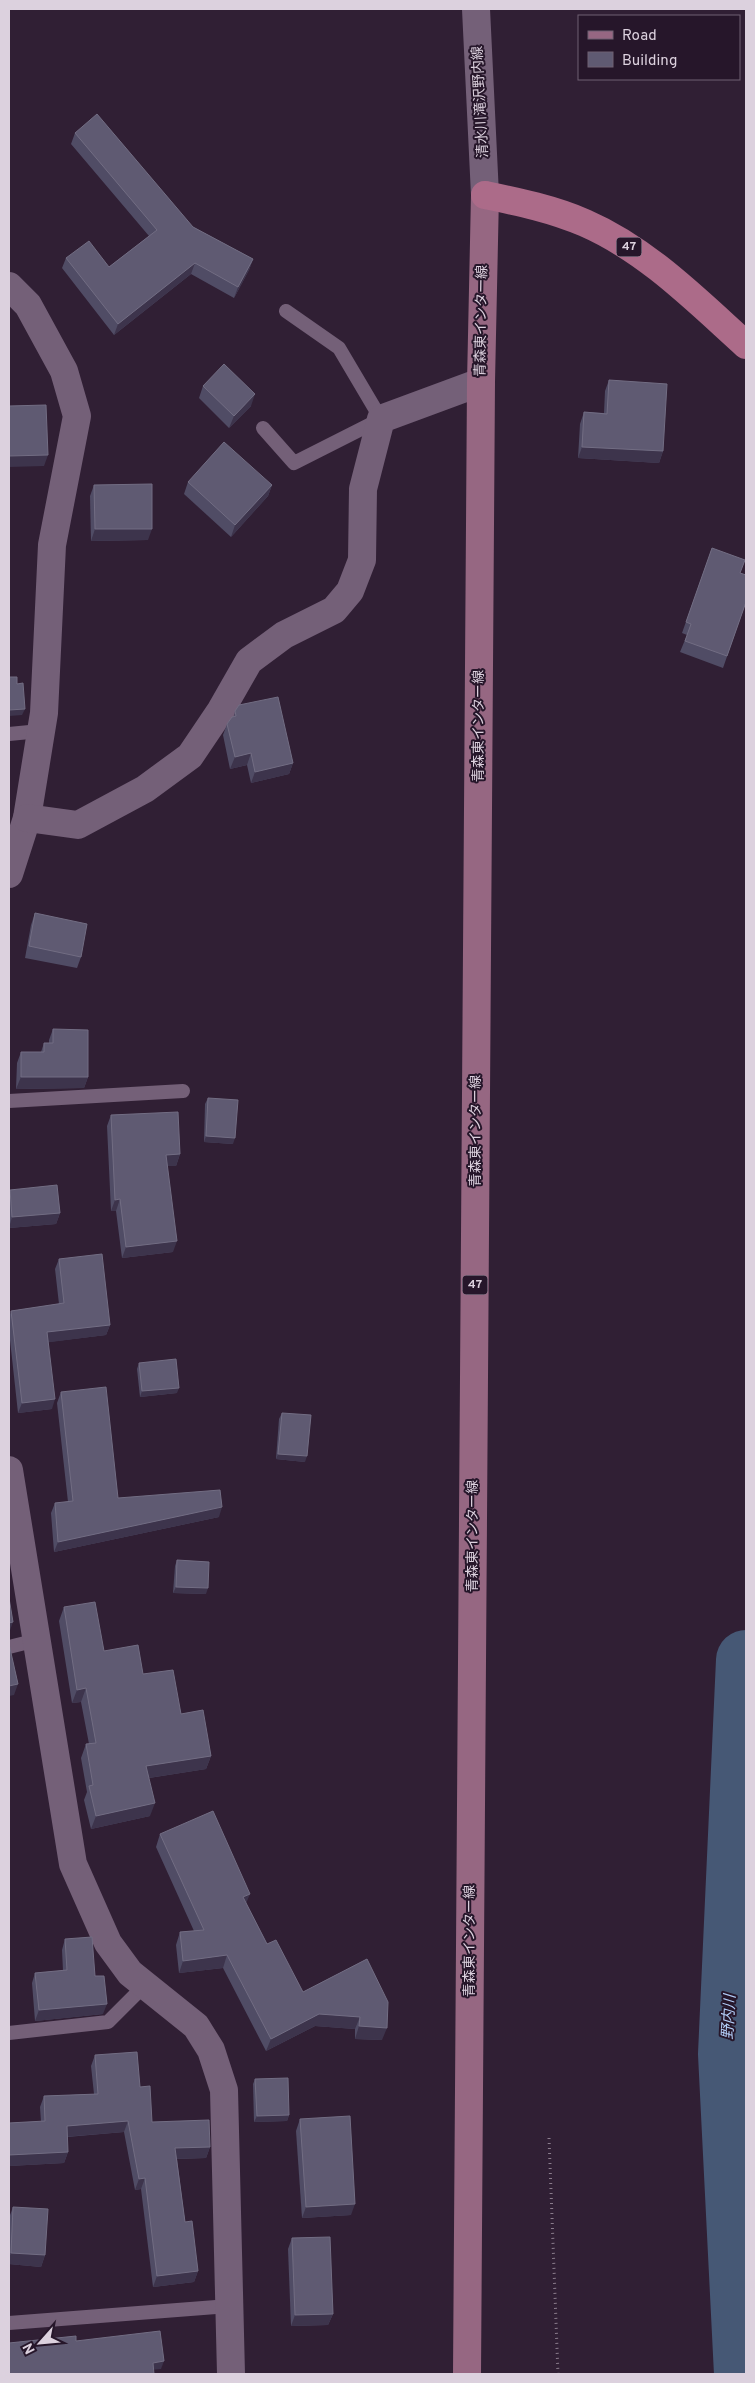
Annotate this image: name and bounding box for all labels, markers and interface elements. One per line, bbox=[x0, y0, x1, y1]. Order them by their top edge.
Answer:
legend bbox=[578, 15, 740, 80]
text: Road bbox=[622, 27, 657, 46]
street label: 清水川滝沢野内線 bbox=[470, 46, 492, 158]
text: Building bbox=[622, 52, 677, 71]
road number: 47 bbox=[616, 238, 642, 256]
street label: 青森東インター線 bbox=[473, 265, 491, 377]
street label: 青森東インター線 bbox=[471, 670, 488, 782]
street label: 青森東インター線 bbox=[468, 1075, 485, 1187]
road number: 47 bbox=[462, 1276, 488, 1294]
street label: 青森東インター線 bbox=[465, 1480, 482, 1592]
street label: 青森東インター線 bbox=[462, 1885, 479, 1997]
water label: 野内川 bbox=[719, 1992, 741, 2040]
north arrow bbox=[15, 2318, 65, 2368]
text: N bbox=[20, 2340, 40, 2357]

